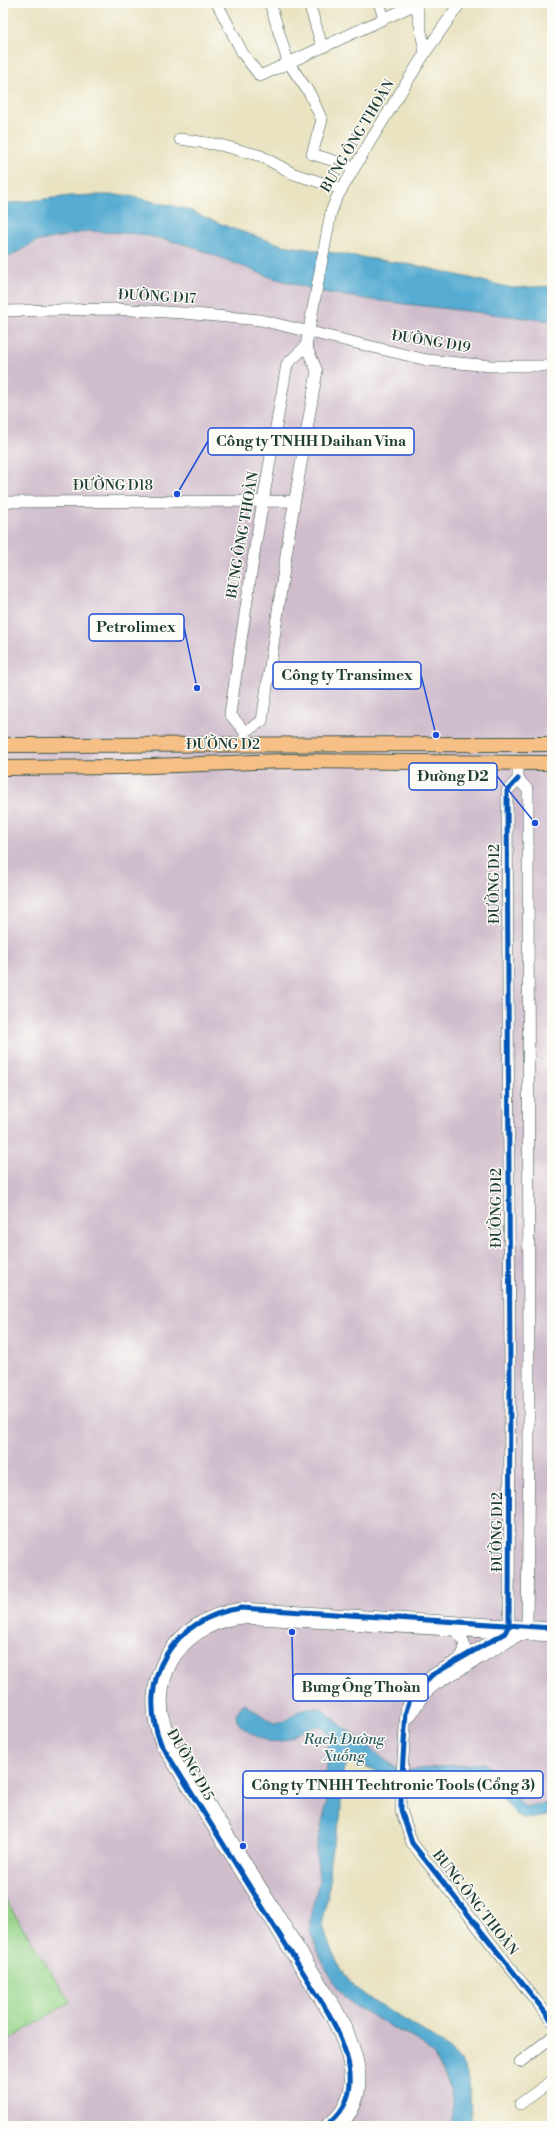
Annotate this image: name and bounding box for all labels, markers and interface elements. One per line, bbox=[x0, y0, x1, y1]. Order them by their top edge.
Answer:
street label: BƯNG ÔNG THOÀN bbox=[315, 75, 399, 197]
street label: ĐƯỜNG D17 bbox=[117, 284, 197, 308]
street label: ĐƯỜNG D19 bbox=[390, 325, 472, 357]
callout: Công ty TNHH Daihan Vina bbox=[208, 428, 414, 455]
text: Công ty TNHH Daihan Vina bbox=[216, 432, 407, 451]
street label: BƯNG ÔNG THOÀN bbox=[221, 469, 263, 601]
street label: ĐƯỜNG D18 bbox=[73, 475, 153, 495]
callout: Petrolimex bbox=[89, 614, 184, 641]
text: Petrolimex bbox=[96, 618, 176, 637]
callout: Công ty Transimex bbox=[273, 662, 421, 689]
text: Công ty Transimex bbox=[281, 666, 413, 685]
street label: ĐƯỜNG D2 bbox=[186, 734, 260, 754]
callout: Đường D2 bbox=[409, 763, 497, 790]
text: Đường D2 bbox=[416, 767, 489, 786]
street label: ĐƯỜNG D12 bbox=[484, 844, 504, 924]
street label: ĐƯỜNG D12 bbox=[486, 1168, 506, 1248]
street label: ĐƯỜNG D12 bbox=[487, 1492, 507, 1572]
callout: Bưng Ông Thoàn bbox=[293, 1674, 428, 1701]
text: Bưng Ông Thoàn bbox=[301, 1677, 421, 1697]
street label: ĐƯỜNG D15 bbox=[162, 1725, 220, 1804]
water label: Rạch Đường Xuống bbox=[302, 1730, 386, 1766]
callout: Công ty TNHH Techtronic Tools (Cổng 3) bbox=[243, 1771, 543, 1798]
text: Công ty TNHH Techtronic Tools (Cổng 3) bbox=[251, 1776, 535, 1795]
street label: BƯNG ÔNG THOÀN bbox=[428, 1845, 524, 1960]

